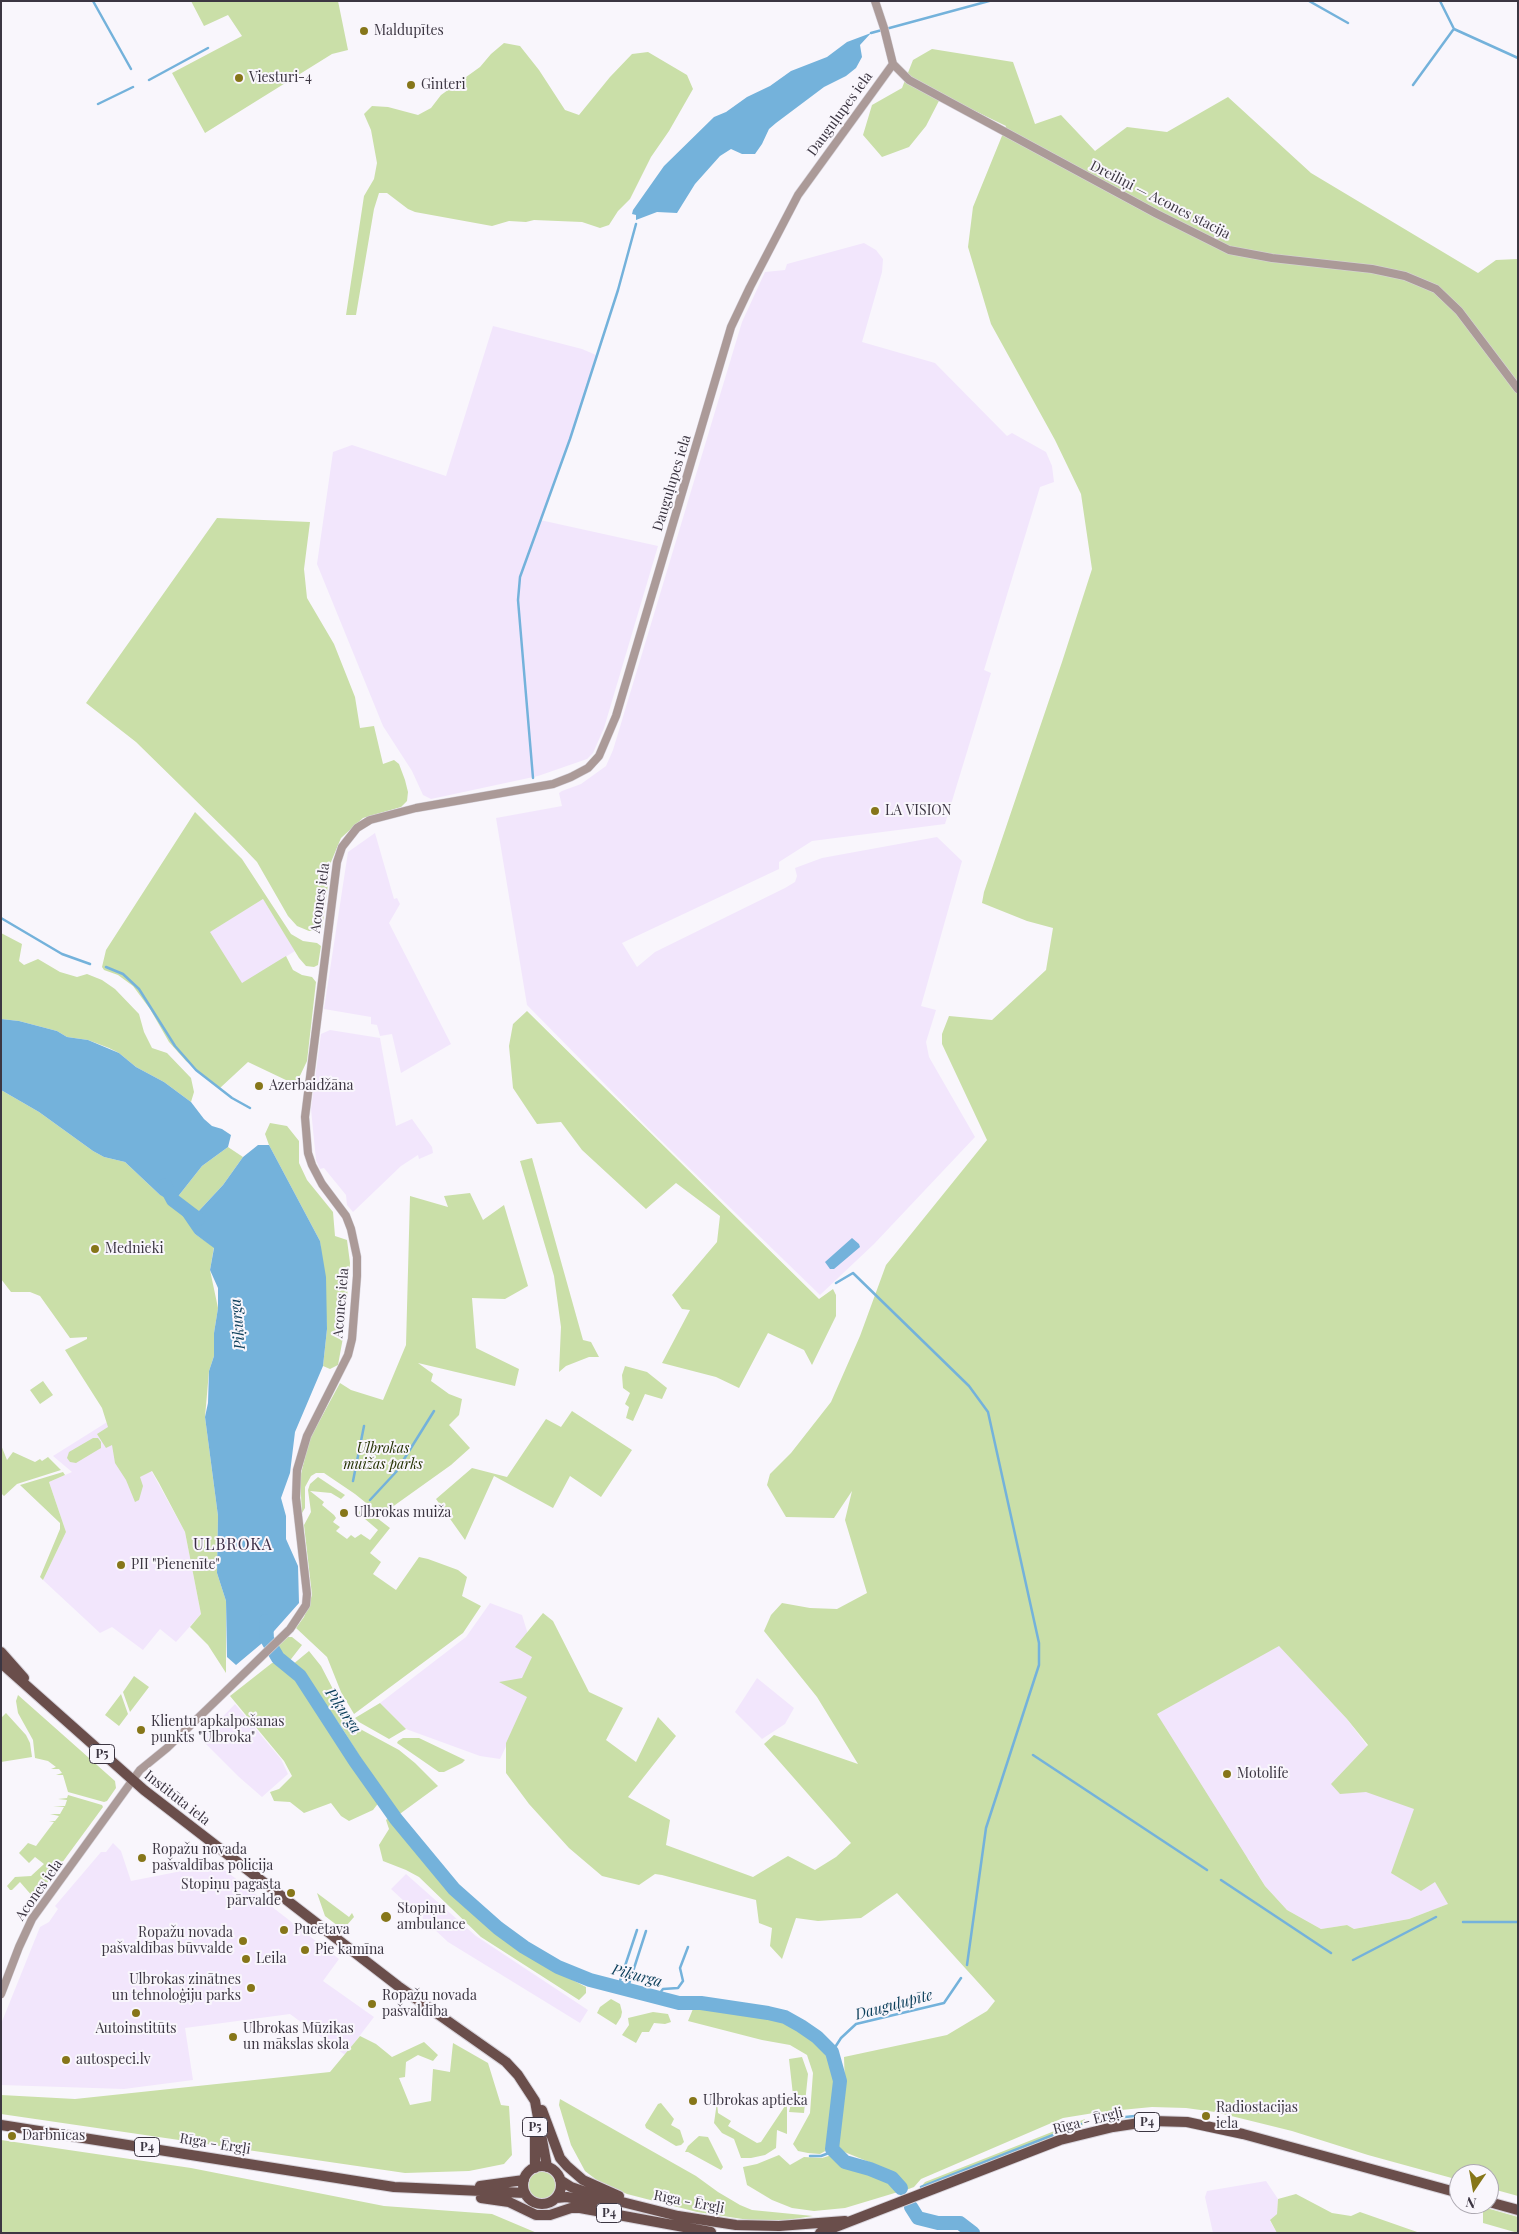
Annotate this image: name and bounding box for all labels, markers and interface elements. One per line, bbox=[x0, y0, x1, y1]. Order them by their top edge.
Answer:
place label: Maldupītes bbox=[374, 23, 444, 39]
marker: Maldupītes bbox=[358, 25, 370, 37]
street label: Dauguļupes iela bbox=[804, 69, 876, 159]
place label: Viesturi-4 bbox=[249, 70, 312, 86]
marker: Viesturi-4 bbox=[233, 72, 245, 84]
place label: Ginteri bbox=[421, 77, 466, 93]
marker: Ginteri bbox=[405, 79, 417, 91]
street label: Dreiliņi — Acones stacija bbox=[1087, 157, 1233, 243]
street label: Dauguļupes iela bbox=[649, 433, 695, 533]
place label: LA VISION bbox=[885, 803, 951, 819]
marker: LA VISION bbox=[869, 805, 881, 817]
street label: Acones iela bbox=[307, 862, 333, 934]
place label: Azerbaidžāna bbox=[269, 1078, 354, 1094]
marker: Azerbaidžāna bbox=[253, 1080, 265, 1092]
place label: Mednieki bbox=[105, 1241, 164, 1257]
marker: Mednieki bbox=[89, 1243, 101, 1255]
street label: Acones iela bbox=[330, 1267, 352, 1339]
water label: Piķurga bbox=[227, 1298, 249, 1350]
park label: Ulbrokas muižas parks bbox=[343, 1441, 423, 1474]
place label: Ulbrokas muiža bbox=[354, 1505, 451, 1521]
marker: Ulbrokas muiža bbox=[338, 1507, 350, 1519]
district label: ULBROKA bbox=[192, 1535, 274, 1555]
place label: PII "Pienenīte" bbox=[131, 1557, 220, 1573]
marker: PII "Pienenīte" bbox=[115, 1559, 127, 1571]
water label: Piķurga bbox=[321, 1685, 365, 1737]
place label: Klientu apkalpošanas punkts "Ulbroka" bbox=[151, 1714, 285, 1746]
marker: Klientu apkalpošanas punkts "Ulbroka" bbox=[135, 1724, 147, 1736]
road number: P5 bbox=[90, 1745, 114, 1764]
place label: Motolife bbox=[1237, 1766, 1289, 1782]
street label: Institūta iela bbox=[141, 1767, 213, 1829]
marker: Motolife bbox=[1221, 1768, 1233, 1780]
place label: Ropažu novada pašvaldības policija bbox=[152, 1842, 273, 1874]
marker: Ropažu novada pašvaldības policija bbox=[136, 1852, 148, 1864]
street label: Acones iela bbox=[12, 1856, 66, 1924]
place label: Stopiņu pagasta pārvalde bbox=[181, 1877, 281, 1910]
marker: Stopiņu pagasta pārvalde bbox=[285, 1887, 297, 1899]
place label: Stopiņu ambulance bbox=[397, 1901, 466, 1934]
marker: Stopiņu ambulance bbox=[379, 1910, 393, 1924]
place label: Pucētava bbox=[294, 1922, 350, 1938]
marker: Pucētava bbox=[278, 1924, 290, 1936]
place label: Ropažu novada pašvaldības būvvalde bbox=[102, 1925, 233, 1958]
marker: Ropažu novada pašvaldības būvvalde bbox=[237, 1935, 249, 1947]
place label: Pie kamīna bbox=[315, 1942, 384, 1958]
marker: Pie kamīna bbox=[299, 1944, 311, 1956]
place label: Leila bbox=[256, 1951, 286, 1967]
marker: Leila bbox=[240, 1953, 252, 1965]
water label: Piķurga bbox=[610, 1961, 664, 1991]
place label: Ulbrokas zinātnes un tehnoloģiju parks bbox=[112, 1972, 241, 2004]
marker: Ulbrokas zinātnes un tehnoloģiju parks bbox=[245, 1982, 257, 1994]
water label: Dauguļupīte bbox=[853, 1986, 935, 2024]
place label: Ropažu novada pašvaldība bbox=[382, 1988, 477, 2020]
marker: Ropažu novada pašvaldība bbox=[366, 1998, 378, 2010]
marker: Autoinstitūts bbox=[130, 2007, 142, 2019]
place label: Autoinstitūts bbox=[95, 2021, 177, 2037]
place label: Ulbrokas Mūzikas un mākslas skola bbox=[243, 2021, 354, 2054]
marker: Ulbrokas Mūzikas un mākslas skola bbox=[227, 2031, 239, 2043]
place label: autospeci.lv bbox=[76, 2052, 150, 2068]
marker: autospeci.lv bbox=[60, 2054, 72, 2066]
place label: Ulbrokas aptieka bbox=[703, 2093, 808, 2109]
marker: Ulbrokas aptieka bbox=[687, 2095, 699, 2107]
place label: Radiostacijas iela bbox=[1216, 2100, 1298, 2132]
street label: Rīga - Ērgļi bbox=[1051, 2104, 1125, 2138]
marker: Radiostacijas iela bbox=[1200, 2110, 1212, 2122]
road number: P4 bbox=[1134, 2112, 1160, 2132]
road number: P5 bbox=[522, 2118, 548, 2136]
place label: Darbnīcas bbox=[22, 2128, 85, 2144]
marker: Darbnīcas bbox=[6, 2130, 18, 2142]
street label: Rīga - Ērgļi bbox=[178, 2130, 252, 2158]
road number: P4 bbox=[134, 2138, 160, 2156]
north arrow bbox=[1449, 2164, 1499, 2214]
street label: Rīga - Ērgļi bbox=[652, 2187, 726, 2217]
text: N bbox=[1464, 2193, 1478, 2214]
road number: P4 bbox=[596, 2204, 622, 2222]

